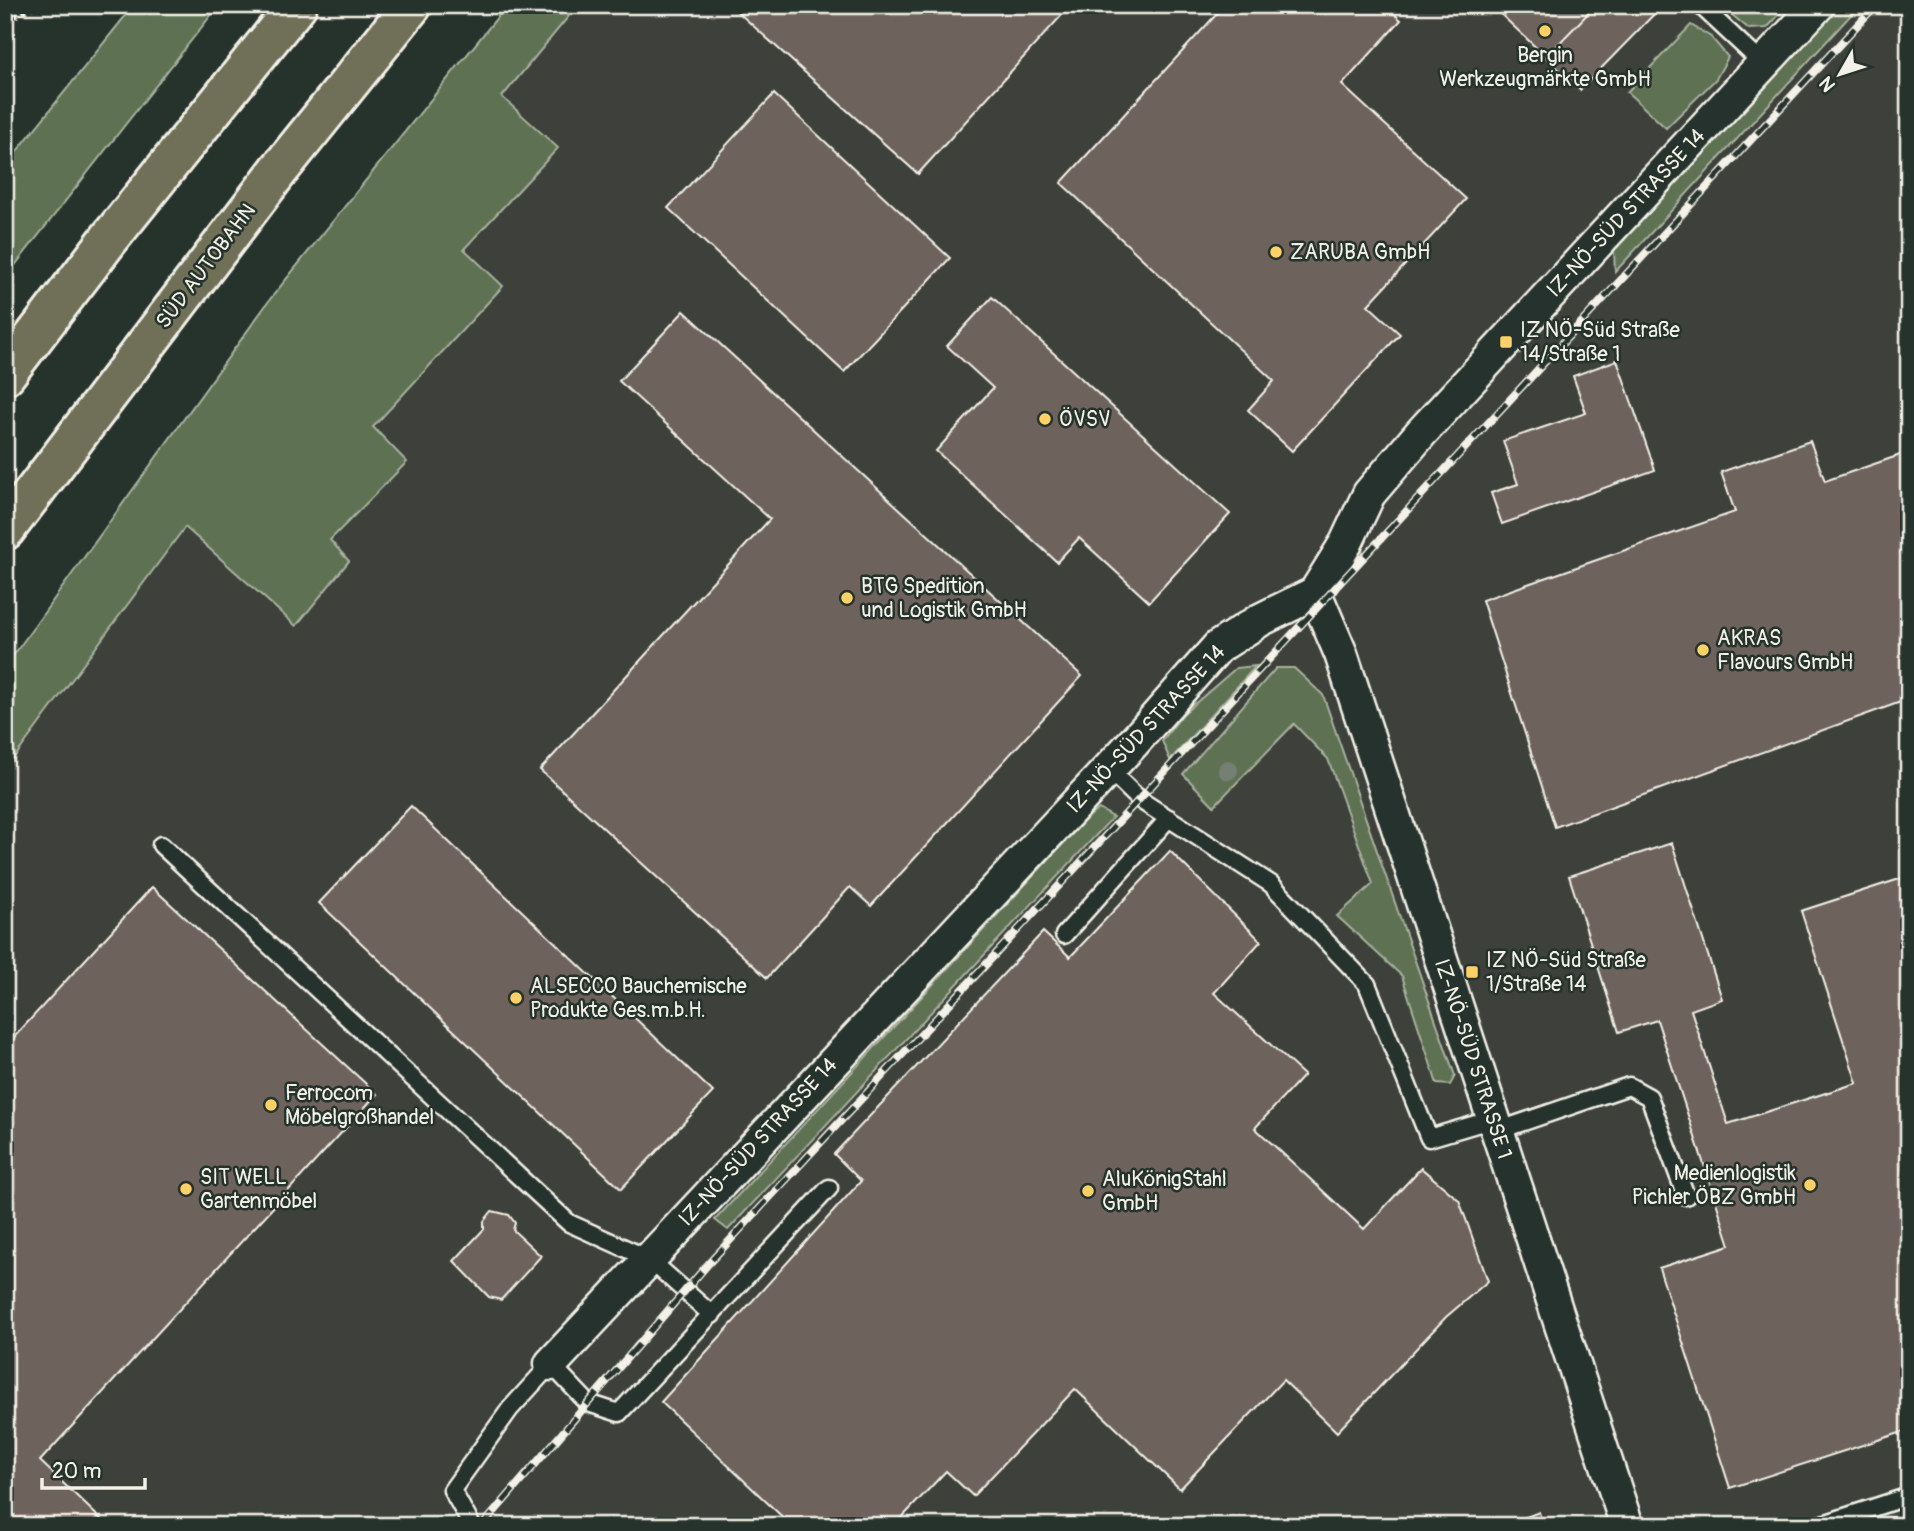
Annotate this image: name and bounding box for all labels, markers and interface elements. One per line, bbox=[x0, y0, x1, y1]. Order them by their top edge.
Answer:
marker: Bergin Werkzeugmärkte GmbH bbox=[1537, 23, 1553, 39]
north arrow bbox=[1806, 38, 1876, 108]
place label: Bergin Werkzeugmärkte GmbH bbox=[1439, 42, 1651, 93]
text: N bbox=[1814, 71, 1841, 97]
street label: IZ-NÖ-SÜD STRASSE 14 bbox=[1541, 123, 1711, 303]
street label: SÜD AUTOBAHN bbox=[150, 198, 262, 334]
place label: ZARUBA GmbH bbox=[1290, 239, 1430, 266]
marker: ZARUBA GmbH bbox=[1268, 244, 1284, 260]
place label: IZ NÖ-Süd Straße 14/Straße 1 bbox=[1520, 317, 1680, 368]
marker: IZ NÖ-Süd Straße 14/Straße 1 bbox=[1498, 334, 1514, 350]
place label: ÖVSV bbox=[1059, 406, 1111, 433]
marker: ÖVSV bbox=[1037, 411, 1053, 427]
place label: BTG Spedition und Logistik GmbH bbox=[861, 573, 1027, 624]
marker: BTG Spedition und Logistik GmbH bbox=[839, 590, 855, 606]
place label: AKRAS Flavours GmbH bbox=[1717, 625, 1853, 676]
street label: IZ-NÖ-SÜD STRASSE 14 bbox=[1061, 639, 1231, 819]
marker: AKRAS Flavours GmbH bbox=[1695, 642, 1711, 658]
place label: IZ NÖ-Süd Straße 1/Straße 14 bbox=[1486, 947, 1646, 998]
street label: IZ-NÖ-SÜD STRASSE 1 bbox=[1428, 956, 1518, 1162]
marker: IZ NÖ-Süd Straße 1/Straße 14 bbox=[1464, 964, 1480, 980]
place label: ALSECCO Bauchemische Produkte Ges.m.b.H. bbox=[530, 973, 747, 1024]
marker: ALSECCO Bauchemische Produkte Ges.m.b.H. bbox=[508, 990, 524, 1006]
street label: IZ-NÖ-SÜD STRASSE 14 bbox=[673, 1052, 843, 1232]
place label: Ferrocom Möbelgroßhandel bbox=[285, 1080, 434, 1131]
marker: Ferrocom Möbelgroßhandel bbox=[263, 1097, 279, 1113]
place label: Medienlogistik Pichler ÖBZ GmbH bbox=[1632, 1160, 1796, 1211]
place label: SIT WELL Gartenmöbel bbox=[200, 1164, 317, 1215]
place label: AluKönigStahl GmbH bbox=[1102, 1166, 1227, 1217]
marker: Medienlogistik Pichler ÖBZ GmbH bbox=[1802, 1177, 1818, 1193]
marker: SIT WELL Gartenmöbel bbox=[178, 1181, 194, 1197]
marker: AluKönigStahl GmbH bbox=[1080, 1183, 1096, 1199]
scale bar bbox=[42, 1447, 145, 1491]
text: 20 m bbox=[52, 1458, 101, 1485]

